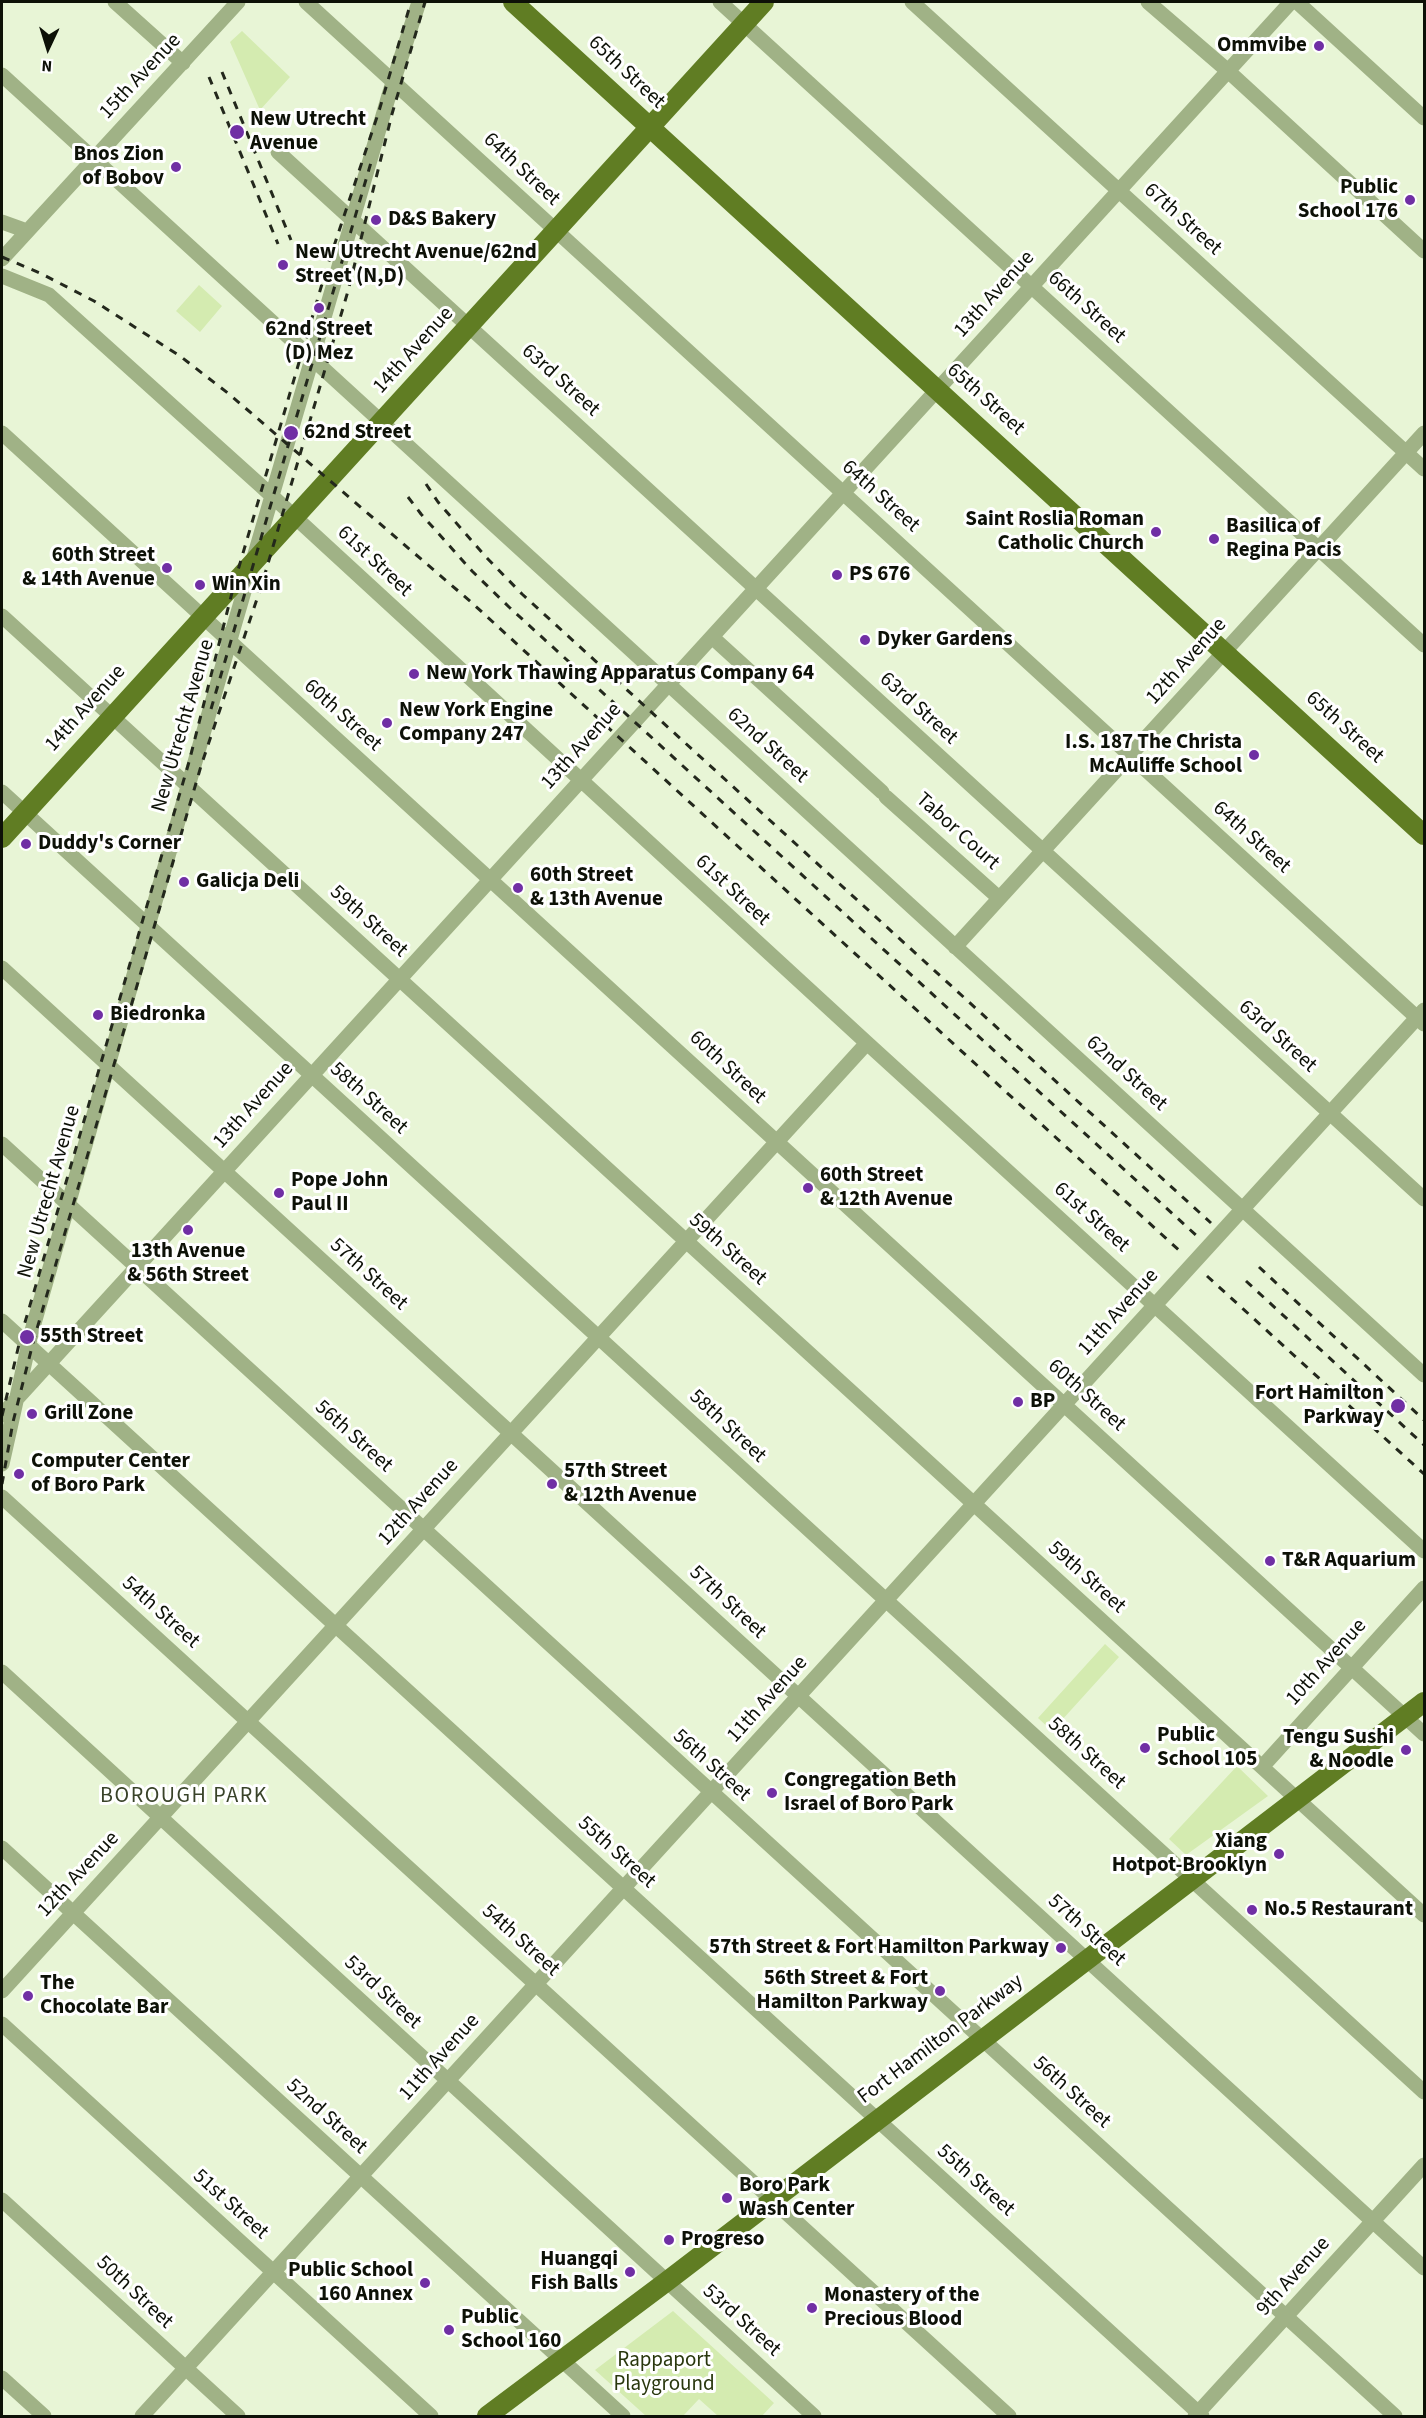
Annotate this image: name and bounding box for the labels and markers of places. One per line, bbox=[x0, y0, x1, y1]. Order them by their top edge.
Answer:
place label: Ommvibe bbox=[1217, 33, 1307, 59]
marker: Ommvibe bbox=[1312, 39, 1326, 53]
place label: New Utrecht Avenue bbox=[250, 107, 366, 157]
marker: New Utrecht Avenue bbox=[228, 123, 246, 141]
place label: Bnos Zion of Bobov bbox=[73, 142, 164, 192]
marker: Bnos Zion of Bobov bbox=[169, 160, 183, 174]
place label: Public School 176 bbox=[1298, 175, 1398, 225]
marker: Public School 176 bbox=[1403, 193, 1417, 207]
place label: D&S Bakery bbox=[388, 207, 496, 233]
marker: D&S Bakery bbox=[369, 213, 383, 227]
place label: New Utrecht Avenue/62nd Street (N,D) bbox=[295, 240, 537, 290]
marker: New Utrecht Avenue/62nd Street (N,D) bbox=[276, 258, 290, 272]
marker: 62nd Street (D) Mez bbox=[312, 301, 326, 315]
place label: 62nd Street (D) Mez bbox=[265, 317, 373, 367]
place label: 62nd Street bbox=[304, 420, 411, 446]
marker: 62nd Street bbox=[282, 424, 300, 442]
place label: Saint Roslia Roman Catholic Church bbox=[965, 507, 1144, 557]
place label: Basilica of Regina Pacis bbox=[1226, 514, 1341, 564]
marker: Saint Roslia Roman Catholic Church bbox=[1149, 525, 1163, 539]
marker: Basilica of Regina Pacis bbox=[1207, 532, 1221, 546]
place label: 60th Street & 14th Avenue bbox=[22, 543, 155, 593]
marker: 60th Street & 14th Avenue bbox=[160, 561, 174, 575]
place label: PS 676 bbox=[849, 562, 910, 588]
marker: PS 676 bbox=[830, 568, 844, 582]
place label: Win Xin bbox=[212, 572, 281, 598]
marker: Win Xin bbox=[193, 578, 207, 592]
place label: Dyker Gardens bbox=[877, 627, 1012, 653]
marker: Dyker Gardens bbox=[858, 633, 872, 647]
place label: New York Thawing Apparatus Company 64 bbox=[426, 661, 814, 687]
marker: New York Thawing Apparatus Company 64 bbox=[407, 667, 421, 681]
place label: New York Engine Company 247 bbox=[399, 698, 553, 748]
marker: New York Engine Company 247 bbox=[380, 716, 394, 730]
place label: I.S. 187 The Christa McAuliffe School bbox=[1065, 730, 1242, 780]
marker: I.S. 187 The Christa McAuliffe School bbox=[1247, 748, 1261, 762]
place label: Duddy's Corner bbox=[38, 831, 181, 857]
marker: Duddy's Corner bbox=[19, 837, 33, 851]
place label: 60th Street & 13th Avenue bbox=[530, 863, 663, 913]
place label: Galicja Deli bbox=[196, 869, 299, 895]
marker: Galicja Deli bbox=[177, 875, 191, 889]
marker: 60th Street & 13th Avenue bbox=[511, 881, 525, 895]
place label: Biedronka bbox=[110, 1002, 206, 1028]
marker: Biedronka bbox=[91, 1008, 105, 1022]
place label: 60th Street & 12th Avenue bbox=[820, 1163, 953, 1213]
place label: Pope John Paul II bbox=[291, 1168, 388, 1218]
marker: 60th Street & 12th Avenue bbox=[801, 1181, 815, 1195]
marker: Pope John Paul II bbox=[272, 1186, 286, 1200]
marker: 13th Avenue & 56th Street bbox=[181, 1223, 195, 1237]
place label: 13th Avenue & 56th Street bbox=[127, 1239, 249, 1289]
place label: 55th Street bbox=[40, 1324, 143, 1350]
marker: 55th Street bbox=[18, 1328, 36, 1346]
place label: Fort Hamilton Parkway bbox=[1255, 1381, 1384, 1431]
place label: BP bbox=[1030, 1389, 1055, 1415]
marker: BP bbox=[1011, 1395, 1025, 1409]
marker: Fort Hamilton Parkway bbox=[1389, 1397, 1407, 1415]
place label: Grill Zone bbox=[44, 1401, 133, 1427]
marker: Grill Zone bbox=[25, 1407, 39, 1421]
place label: Computer Center of Boro Park bbox=[31, 1449, 190, 1499]
place label: 57th Street & 12th Avenue bbox=[564, 1459, 697, 1509]
marker: Computer Center of Boro Park bbox=[12, 1467, 26, 1481]
marker: 57th Street & 12th Avenue bbox=[545, 1477, 559, 1491]
place label: T&R Aquarium bbox=[1282, 1548, 1416, 1574]
marker: T&R Aquarium bbox=[1263, 1554, 1277, 1568]
place label: Public School 105 bbox=[1157, 1723, 1257, 1773]
place label: Tengu Sushi & Noodle bbox=[1283, 1725, 1394, 1775]
marker: Public School 105 bbox=[1138, 1741, 1152, 1755]
marker: Tengu Sushi & Noodle bbox=[1399, 1743, 1413, 1757]
place label: Congregation Beth Israel of Boro Park bbox=[784, 1768, 957, 1818]
marker: Congregation Beth Israel of Boro Park bbox=[765, 1786, 779, 1800]
place label: Xiang Hotpot-Brooklyn bbox=[1112, 1829, 1267, 1879]
marker: Xiang Hotpot-Brooklyn bbox=[1272, 1847, 1286, 1861]
place label: No.5 Restaurant bbox=[1264, 1897, 1413, 1923]
marker: No.5 Restaurant bbox=[1245, 1903, 1259, 1917]
place label: 57th Street & Fort Hamilton Parkway bbox=[709, 1935, 1049, 1961]
marker: 57th Street & Fort Hamilton Parkway bbox=[1054, 1941, 1068, 1955]
place label: 56th Street & Fort Hamilton Parkway bbox=[757, 1966, 928, 2016]
place label: The Chocolate Bar bbox=[40, 1971, 168, 2021]
marker: 56th Street & Fort Hamilton Parkway bbox=[933, 1984, 947, 1998]
marker: The Chocolate Bar bbox=[21, 1989, 35, 2003]
place label: Boro Park Wash Center bbox=[739, 2173, 854, 2223]
marker: Boro Park Wash Center bbox=[720, 2191, 734, 2205]
place label: Progreso bbox=[681, 2227, 765, 2253]
marker: Progreso bbox=[662, 2233, 676, 2247]
place label: Huangqi Fish Balls bbox=[531, 2247, 618, 2297]
place label: Public School 160 Annex bbox=[288, 2258, 413, 2308]
marker: Huangqi Fish Balls bbox=[623, 2265, 637, 2279]
marker: Public School 160 Annex bbox=[418, 2276, 432, 2290]
place label: Monastery of the Precious Blood bbox=[824, 2283, 980, 2333]
marker: Monastery of the Precious Blood bbox=[805, 2301, 819, 2315]
place label: Public School 160 bbox=[461, 2305, 561, 2355]
marker: Public School 160 bbox=[442, 2323, 456, 2337]

